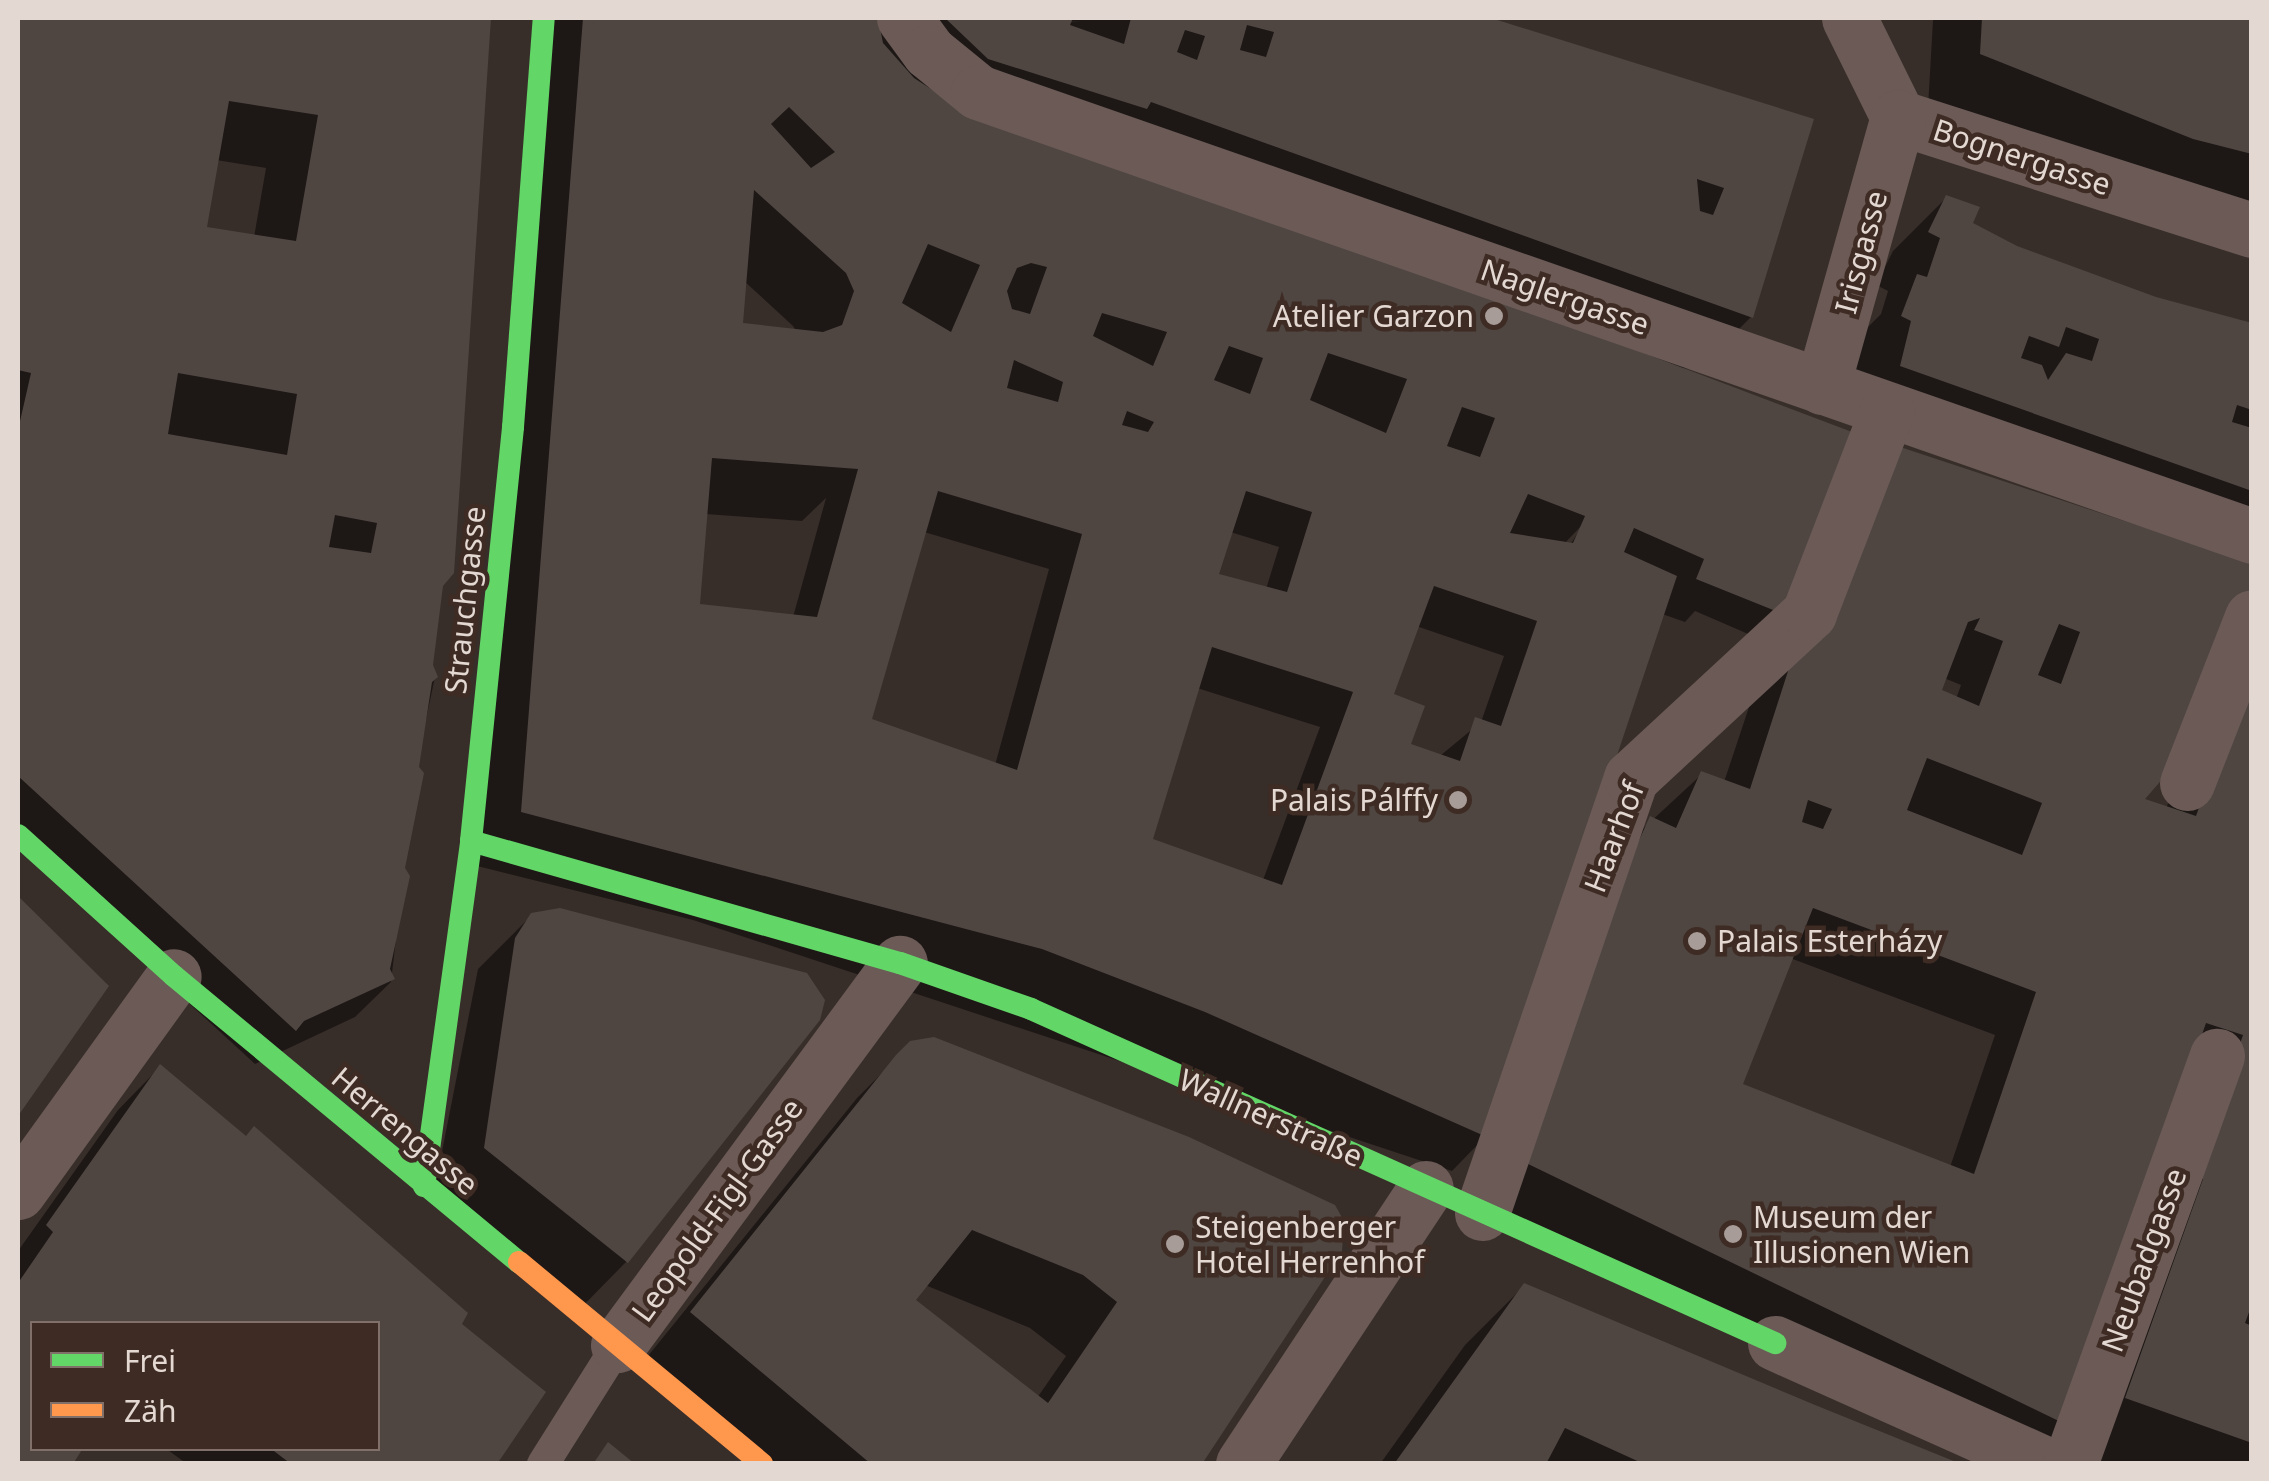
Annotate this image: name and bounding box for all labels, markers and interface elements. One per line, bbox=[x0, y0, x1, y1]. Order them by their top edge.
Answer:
street label: Bognergasse bbox=[1929, 111, 2115, 203]
street label: Irisgasse bbox=[1827, 187, 1895, 317]
street label: Naglergasse bbox=[1476, 251, 1654, 343]
place label: Atelier Garzon bbox=[1273, 298, 1474, 334]
marker: Atelier Garzon bbox=[1483, 305, 1505, 327]
street label: Strauchgasse bbox=[437, 504, 493, 696]
street label: Haarhof bbox=[1577, 777, 1651, 897]
place label: Palais Pálffy bbox=[1270, 782, 1438, 818]
marker: Palais Pálffy bbox=[1447, 789, 1469, 811]
place label: Palais Esterházy bbox=[1717, 923, 1942, 959]
marker: Palais Esterházy bbox=[1686, 930, 1708, 952]
street label: Herrengasse bbox=[325, 1059, 485, 1203]
street label: Wallnerstraße bbox=[1174, 1061, 1368, 1175]
street label: Leopold-Figl-Gasse bbox=[624, 1092, 810, 1328]
street label: Neubadgasse bbox=[2094, 1163, 2194, 1357]
place label: Museum der Illusionen Wien bbox=[1753, 1199, 1970, 1270]
place label: Steigenberger Hotel Herrenhof bbox=[1195, 1209, 1424, 1280]
marker: Museum der Illusionen Wien bbox=[1722, 1223, 1744, 1245]
marker: Steigenberger Hotel Herrenhof bbox=[1164, 1233, 1186, 1255]
legend bbox=[30, 1321, 380, 1451]
text: Frei bbox=[124, 1340, 176, 1381]
text: Zäh bbox=[124, 1390, 177, 1431]

